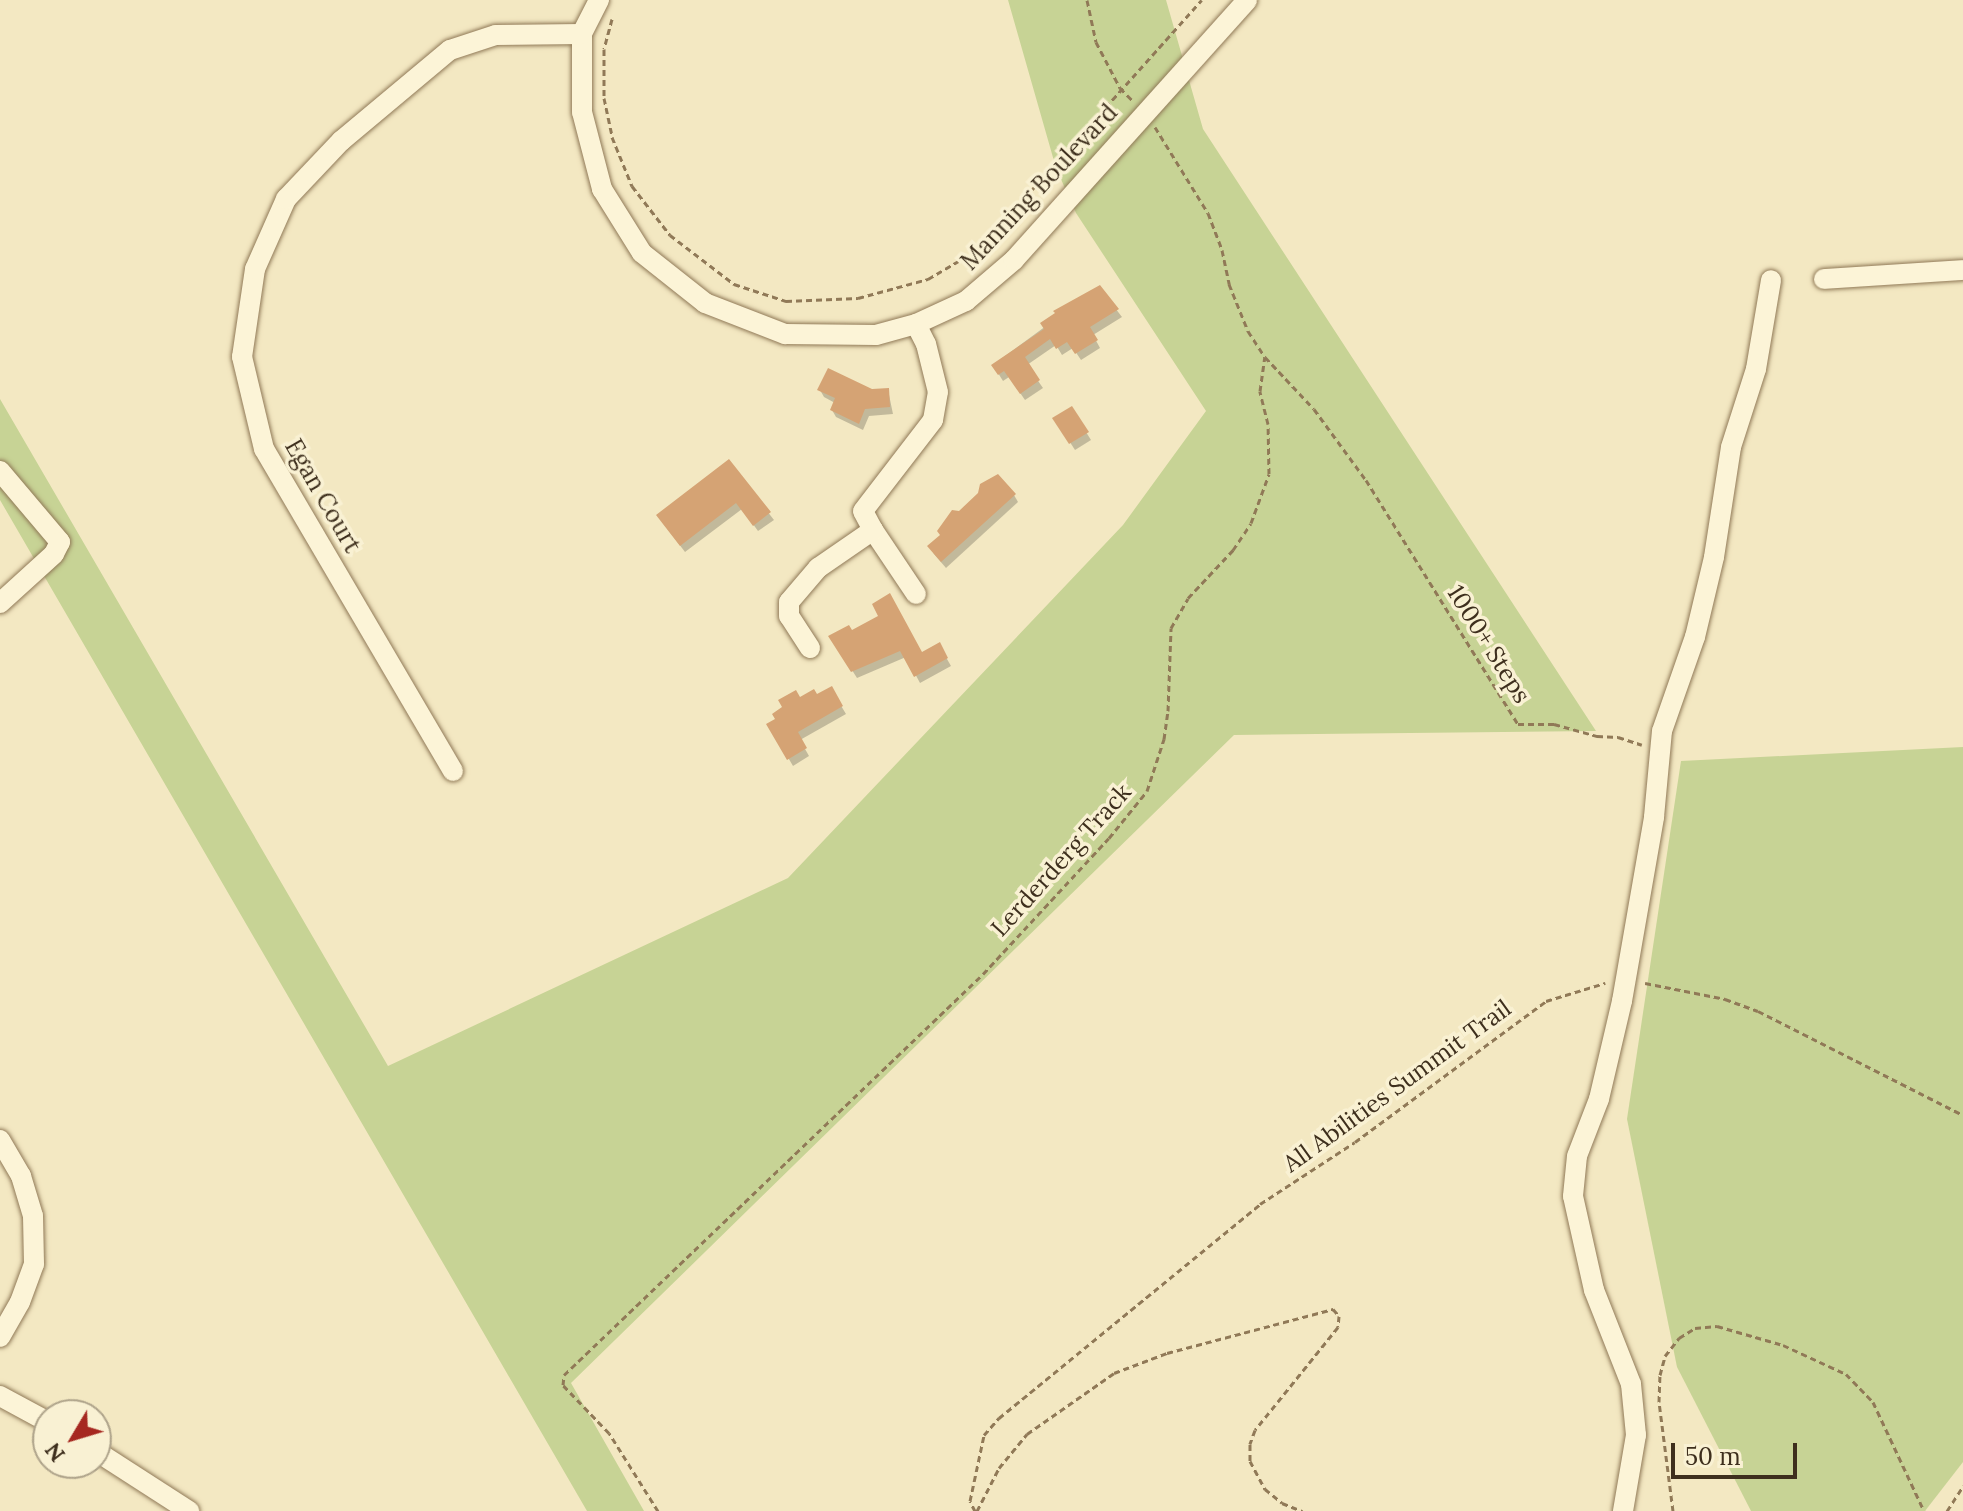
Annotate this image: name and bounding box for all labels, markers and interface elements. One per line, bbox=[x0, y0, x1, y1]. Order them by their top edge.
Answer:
street label: Manning Boulevard bbox=[955, 98, 1123, 276]
street label: Egan Court bbox=[279, 434, 367, 558]
street label: 1000+ Steps bbox=[1441, 580, 1537, 708]
street label: Lerderderg Track bbox=[985, 778, 1137, 942]
street label: All Abilities Summit Trail bbox=[1277, 994, 1517, 1178]
north arrow bbox=[32, 1399, 112, 1479]
scale bar bbox=[1675, 1427, 1801, 1477]
text: N bbox=[38, 1437, 71, 1468]
text: 50 m bbox=[1685, 1441, 1741, 1472]

